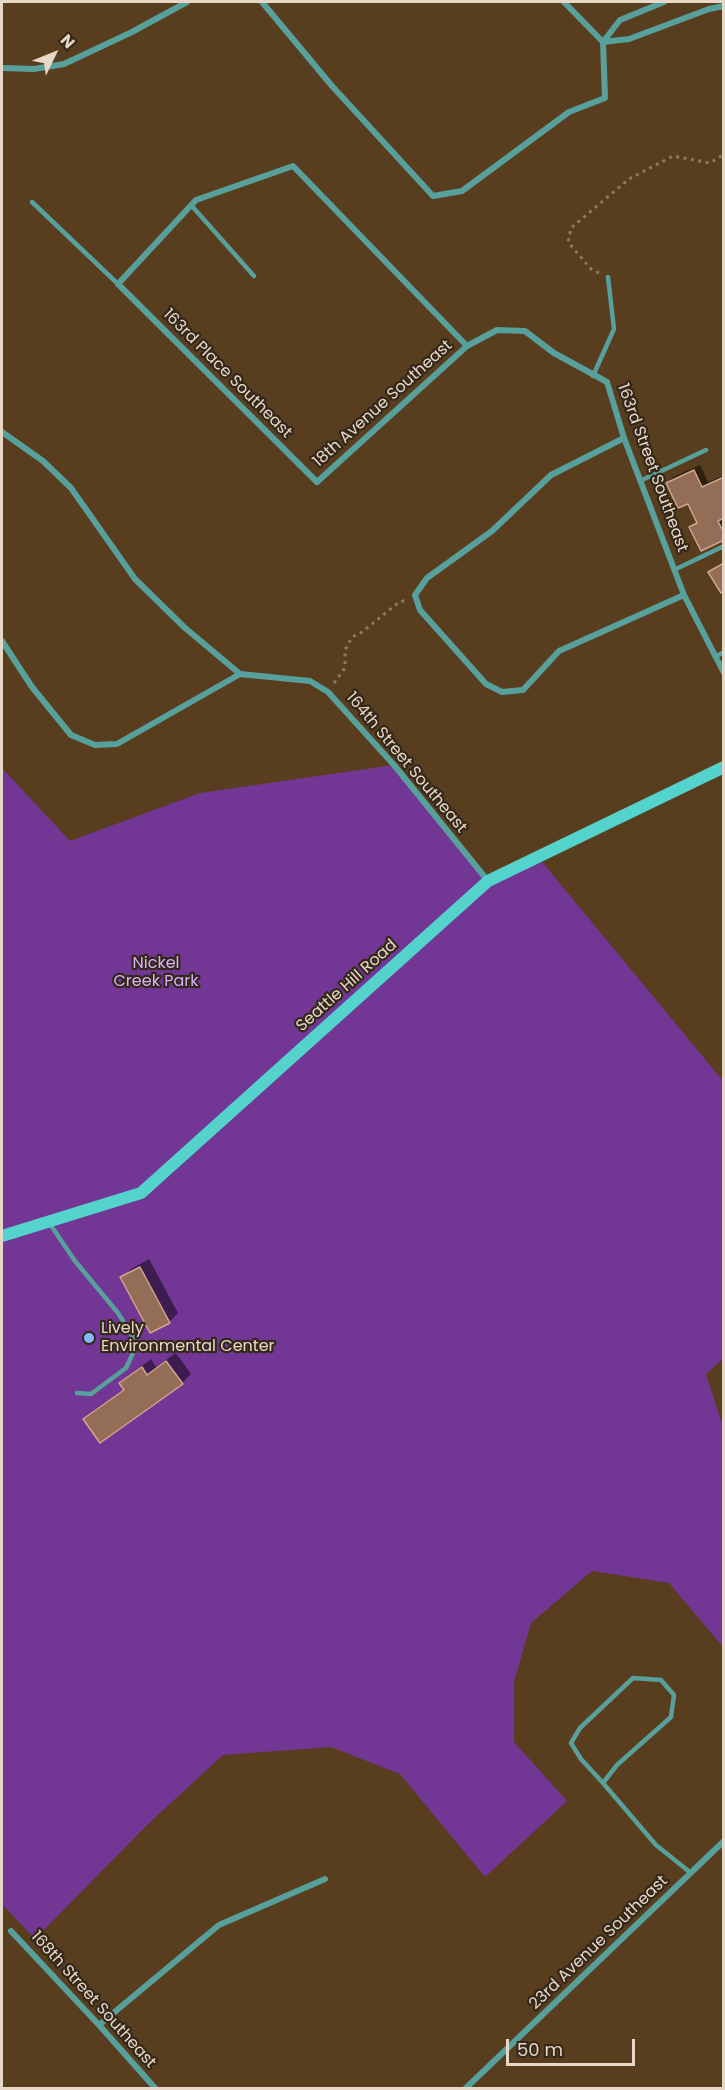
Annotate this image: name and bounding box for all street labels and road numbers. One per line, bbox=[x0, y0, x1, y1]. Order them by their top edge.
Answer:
street label: 163rd Place Southeast bbox=[159, 306, 295, 442]
street label: 18th Avenue Southeast bbox=[309, 336, 457, 472]
street label: 163rd Street Southeast bbox=[613, 381, 691, 555]
street label: 164th Street Southeast bbox=[342, 689, 470, 837]
street label: Seattle Hill Road bbox=[293, 936, 401, 1036]
street label: 23rd Avenue Southeast bbox=[526, 1872, 672, 2014]
street label: 168th Street Southeast bbox=[26, 1928, 160, 2072]

